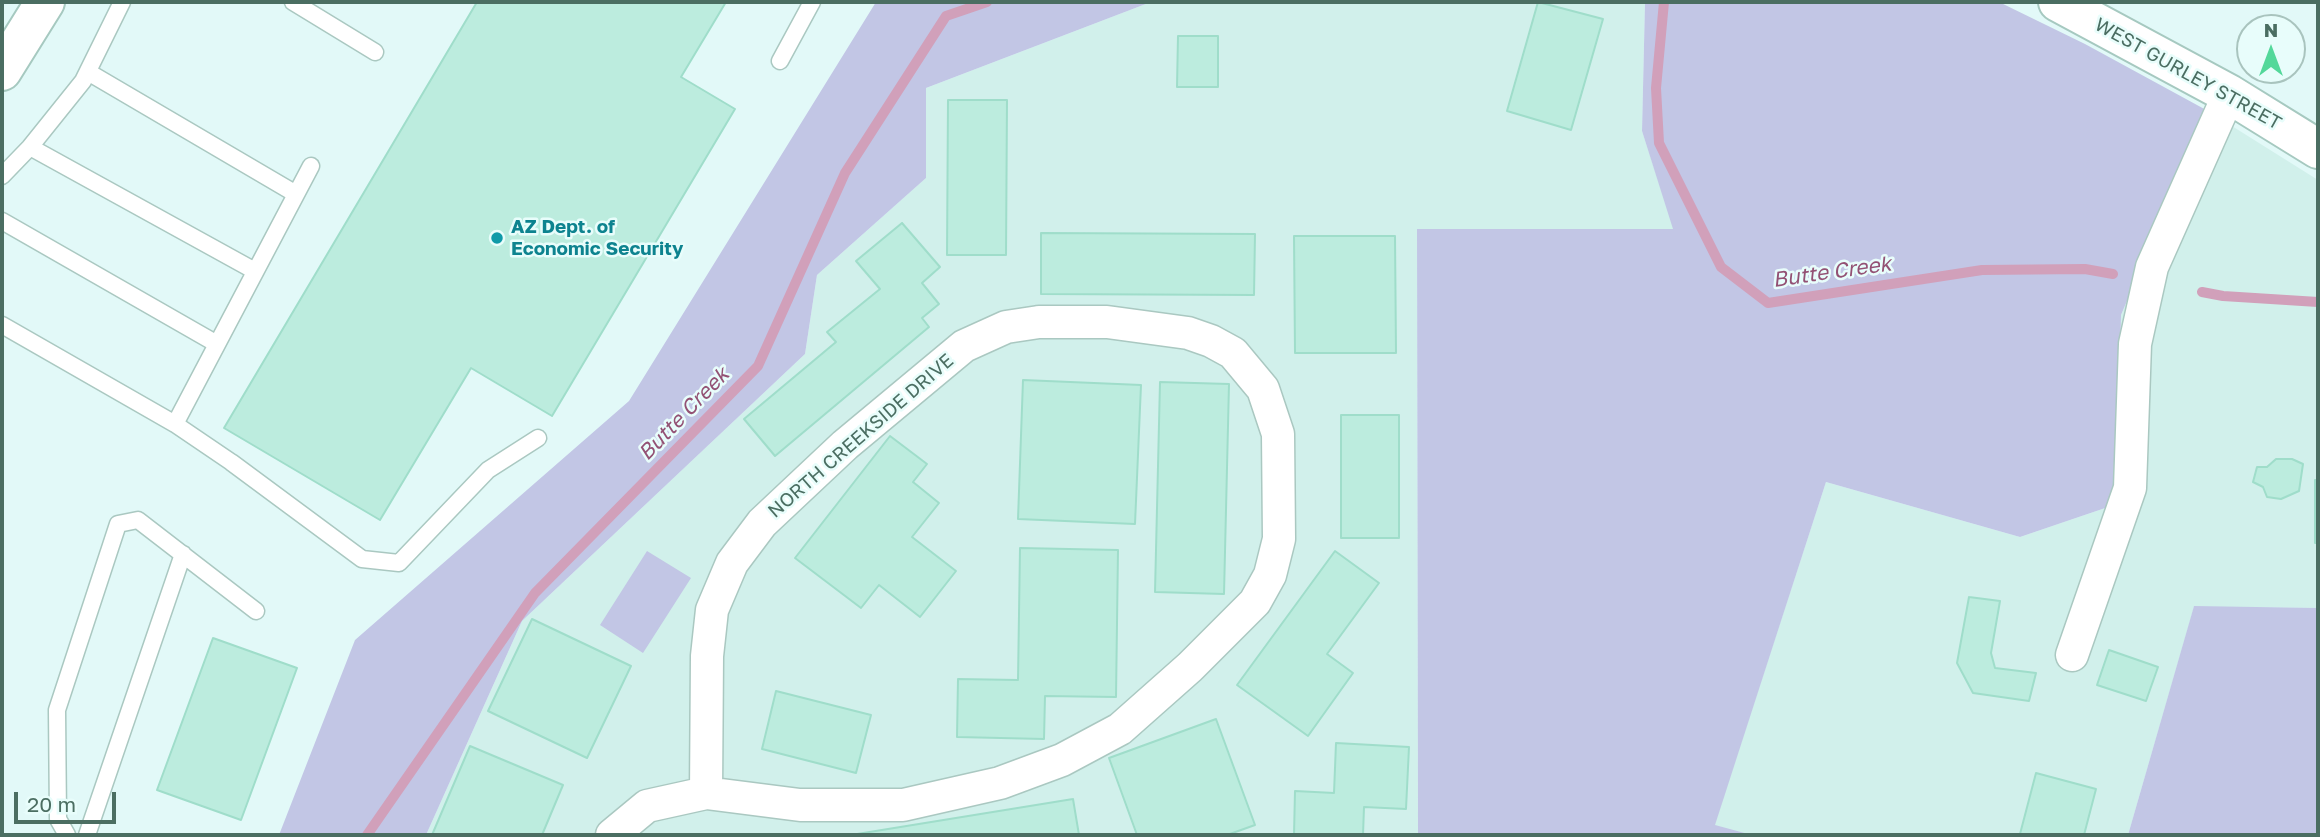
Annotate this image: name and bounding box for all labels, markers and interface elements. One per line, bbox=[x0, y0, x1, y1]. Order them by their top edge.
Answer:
street label: WEST GURLEY STREET bbox=[2091, 13, 2285, 135]
north arrow bbox=[2236, 14, 2306, 84]
text: N bbox=[2264, 18, 2278, 41]
place label: AZ Dept. of Economic Security bbox=[511, 216, 683, 260]
marker: AZ Dept. of Economic Security bbox=[489, 230, 505, 246]
water label: Butte Creek bbox=[1771, 251, 1893, 293]
street label: NORTH CREEKSIDE DRIVE bbox=[764, 349, 958, 523]
water label: Butte Creek bbox=[634, 362, 734, 466]
scale bar bbox=[18, 778, 119, 822]
text: 20 m bbox=[27, 791, 76, 817]

